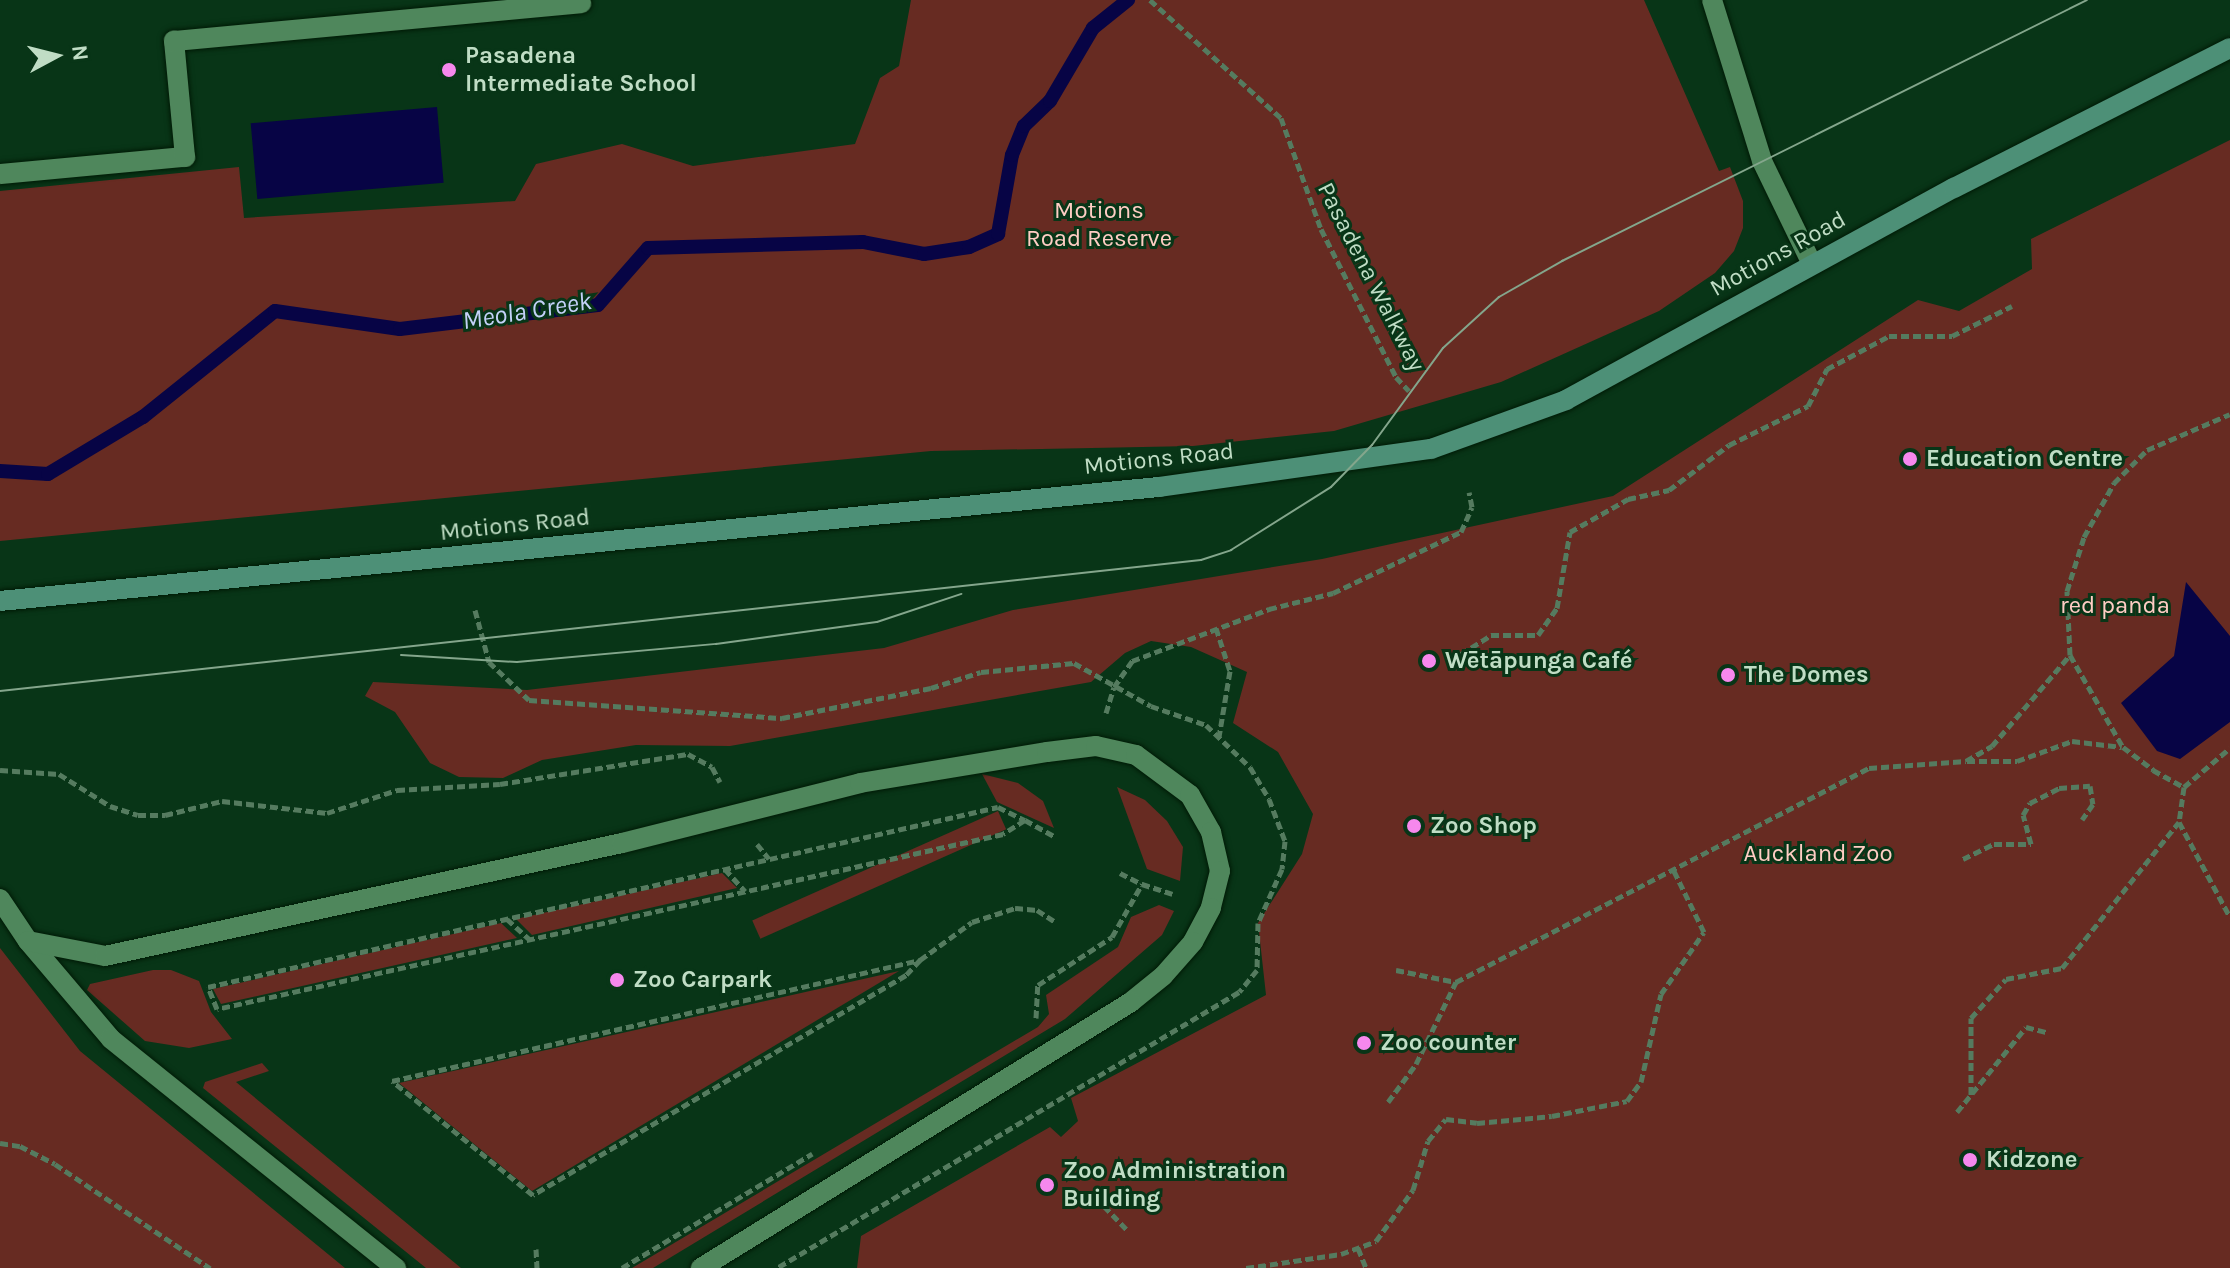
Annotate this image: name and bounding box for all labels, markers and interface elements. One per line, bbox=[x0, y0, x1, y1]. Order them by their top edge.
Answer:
north arrow bbox=[16, 16, 96, 96]
place label: Pasadena Intermediate School bbox=[465, 42, 697, 98]
text: N bbox=[66, 44, 94, 62]
marker: Pasadena Intermediate School bbox=[440, 61, 458, 79]
street label: Pasadena Walkway bbox=[1311, 178, 1431, 376]
park label: Motions Road Reserve bbox=[1026, 197, 1172, 253]
street label: Motions Road bbox=[1705, 205, 1851, 303]
water label: Meola Creek bbox=[460, 285, 594, 337]
street label: Motions Road bbox=[1083, 437, 1235, 481]
place label: Education Centre bbox=[1926, 445, 2123, 473]
marker: Education Centre bbox=[1901, 450, 1919, 468]
street label: Motions Road bbox=[439, 503, 591, 547]
park label: red panda bbox=[2060, 592, 2170, 620]
place label: Wētāpunga Café bbox=[1445, 647, 1632, 675]
marker: Wētāpunga Café bbox=[1420, 652, 1438, 670]
place label: The Domes bbox=[1744, 661, 1869, 689]
marker: The Domes bbox=[1719, 666, 1737, 684]
place label: Zoo Shop bbox=[1430, 812, 1537, 840]
marker: Zoo Shop bbox=[1405, 817, 1423, 835]
park label: Auckland Zoo bbox=[1744, 840, 1892, 868]
place label: Zoo Carpark bbox=[633, 966, 772, 994]
marker: Zoo Carpark bbox=[608, 971, 626, 989]
place label: Zoo counter bbox=[1380, 1029, 1516, 1057]
marker: Zoo counter bbox=[1355, 1034, 1373, 1052]
place label: Kidzone bbox=[1986, 1146, 2077, 1174]
marker: Kidzone bbox=[1961, 1151, 1979, 1169]
place label: Zoo Administration Building bbox=[1063, 1157, 1286, 1213]
marker: Zoo Administration Building bbox=[1038, 1176, 1056, 1194]

